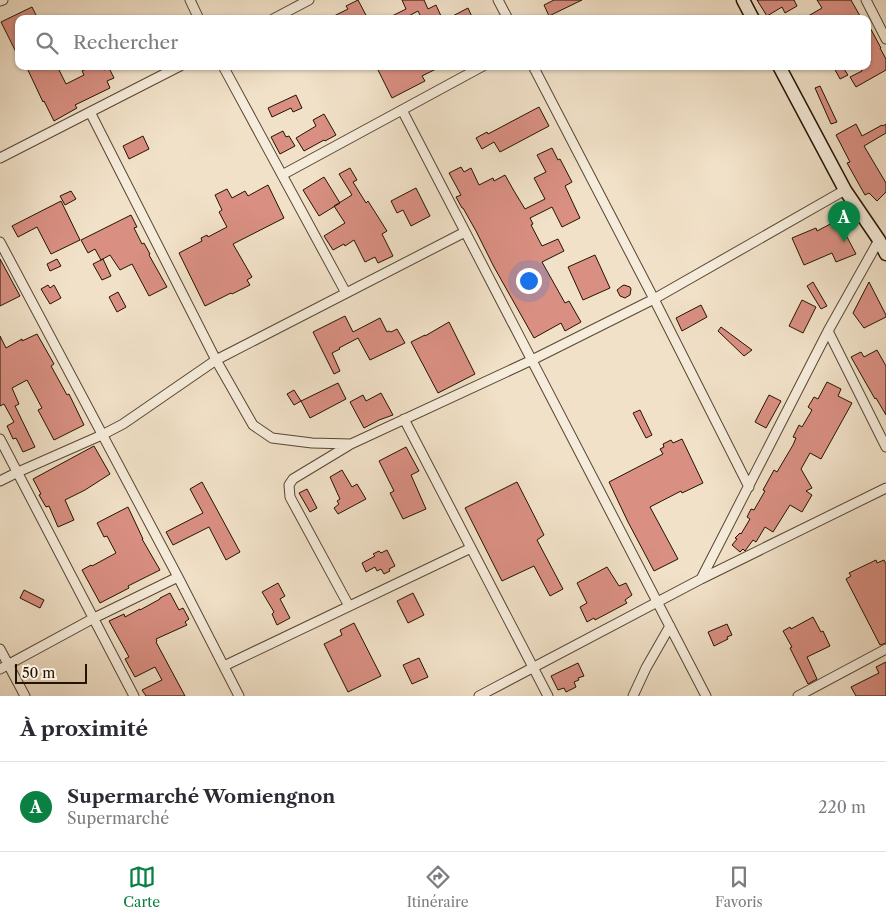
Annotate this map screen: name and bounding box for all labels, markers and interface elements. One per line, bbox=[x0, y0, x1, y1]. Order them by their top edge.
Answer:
search box bbox=[15, 15, 871, 70]
icon: search bbox=[33, 29, 61, 57]
text: Rechercher bbox=[73, 31, 178, 54]
pin: A bbox=[828, 201, 860, 242]
your location bbox=[516, 268, 542, 294]
scale bar bbox=[15, 661, 88, 684]
text: 50 m bbox=[22, 664, 55, 682]
text: À proximité bbox=[20, 716, 148, 741]
text: Supermarché Womiengnon bbox=[67, 785, 335, 808]
text: A bbox=[30, 797, 42, 817]
text: 220 m bbox=[818, 797, 866, 817]
text: Supermarché bbox=[67, 808, 169, 828]
tab: Carte bbox=[123, 863, 160, 911]
tab: Itinéraire bbox=[407, 863, 469, 911]
tab: Favoris bbox=[715, 863, 763, 911]

